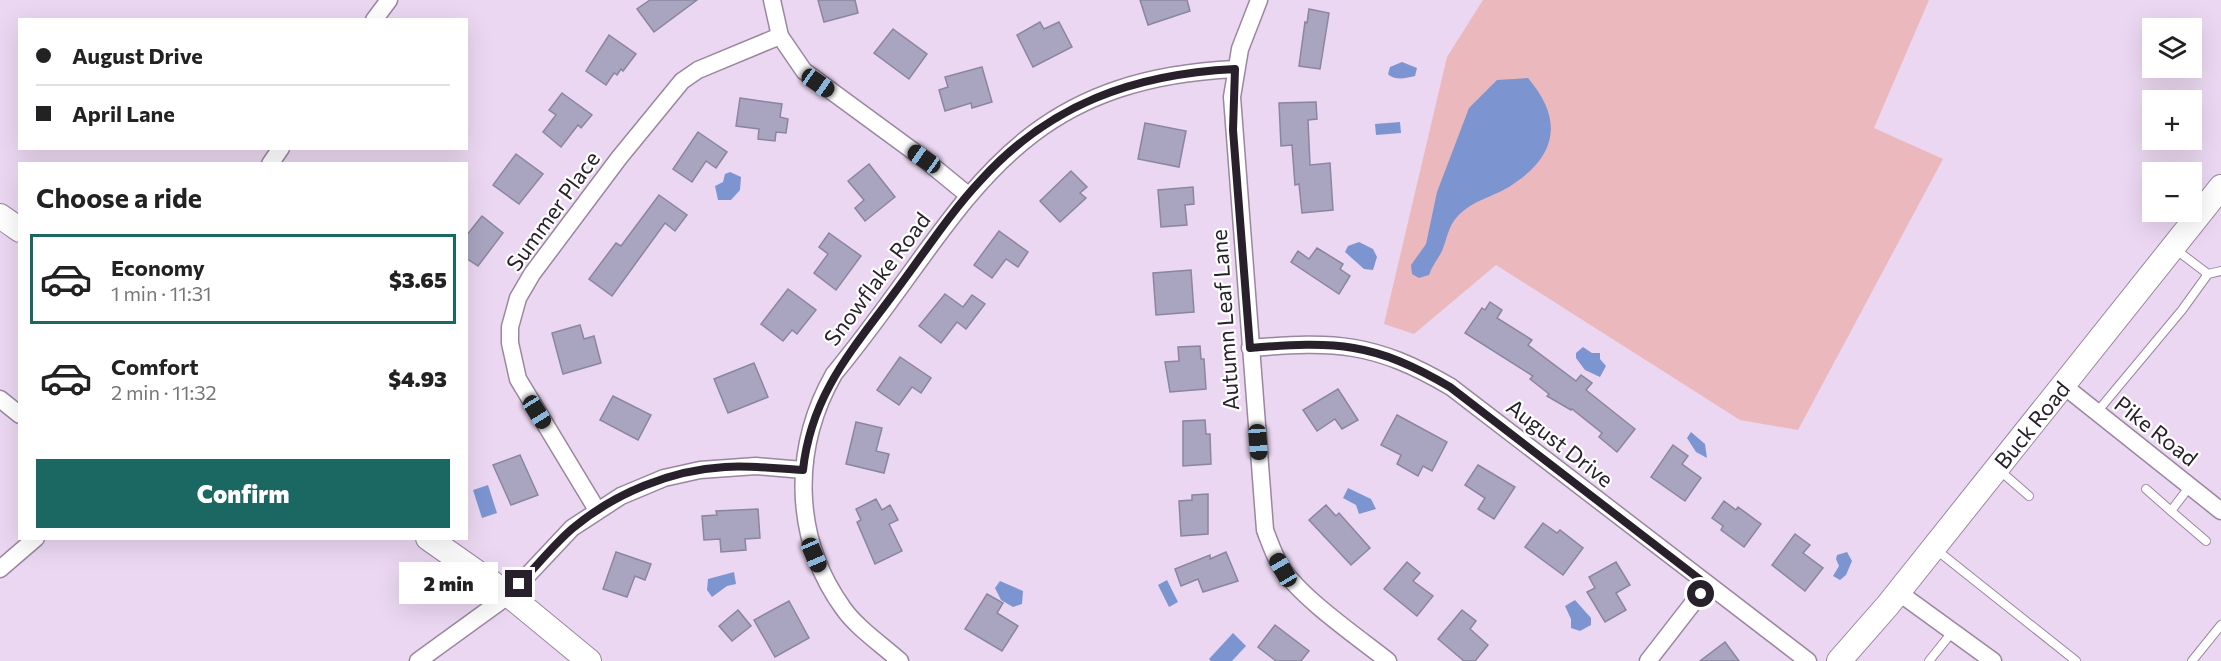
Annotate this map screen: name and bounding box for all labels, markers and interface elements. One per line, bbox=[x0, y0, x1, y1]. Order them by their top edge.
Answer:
map controls bbox=[2142, 18, 2202, 222]
button: layers bbox=[2142, 18, 2202, 78]
text: August Drive bbox=[72, 42, 203, 69]
car bbox=[798, 65, 838, 101]
button: + bbox=[2142, 90, 2202, 150]
text: April Lane bbox=[72, 100, 175, 127]
car bbox=[904, 141, 944, 177]
street label: Summer Place bbox=[500, 146, 605, 276]
button: − bbox=[2142, 162, 2202, 222]
text: Choose a ride bbox=[36, 181, 202, 214]
street label: Snowflake Road bbox=[818, 207, 936, 351]
street label: Autumn Leaf Lane bbox=[1205, 229, 1244, 412]
icon: car bbox=[39, 252, 93, 306]
text: Economy bbox=[111, 254, 205, 281]
text: $3.65 bbox=[389, 266, 447, 293]
text: 1 min · 11:31 bbox=[111, 281, 212, 305]
icon: car bbox=[39, 351, 93, 405]
text: Comfort bbox=[111, 353, 199, 380]
text: $4.93 bbox=[388, 365, 447, 392]
street label: Buck Road bbox=[1988, 375, 2075, 474]
text: 2 min · 11:32 bbox=[111, 380, 217, 404]
street label: Pike Road bbox=[2109, 390, 2203, 471]
car bbox=[520, 392, 554, 432]
street label: August Drive bbox=[1502, 393, 1619, 493]
car bbox=[1248, 423, 1268, 461]
button: Confirm bbox=[36, 459, 450, 528]
car bbox=[799, 535, 829, 575]
car bbox=[1266, 550, 1300, 590]
callout: 2 min bbox=[399, 563, 498, 605]
route end bbox=[505, 570, 532, 597]
text: 2 min bbox=[423, 571, 474, 595]
route start bbox=[1687, 580, 1714, 607]

